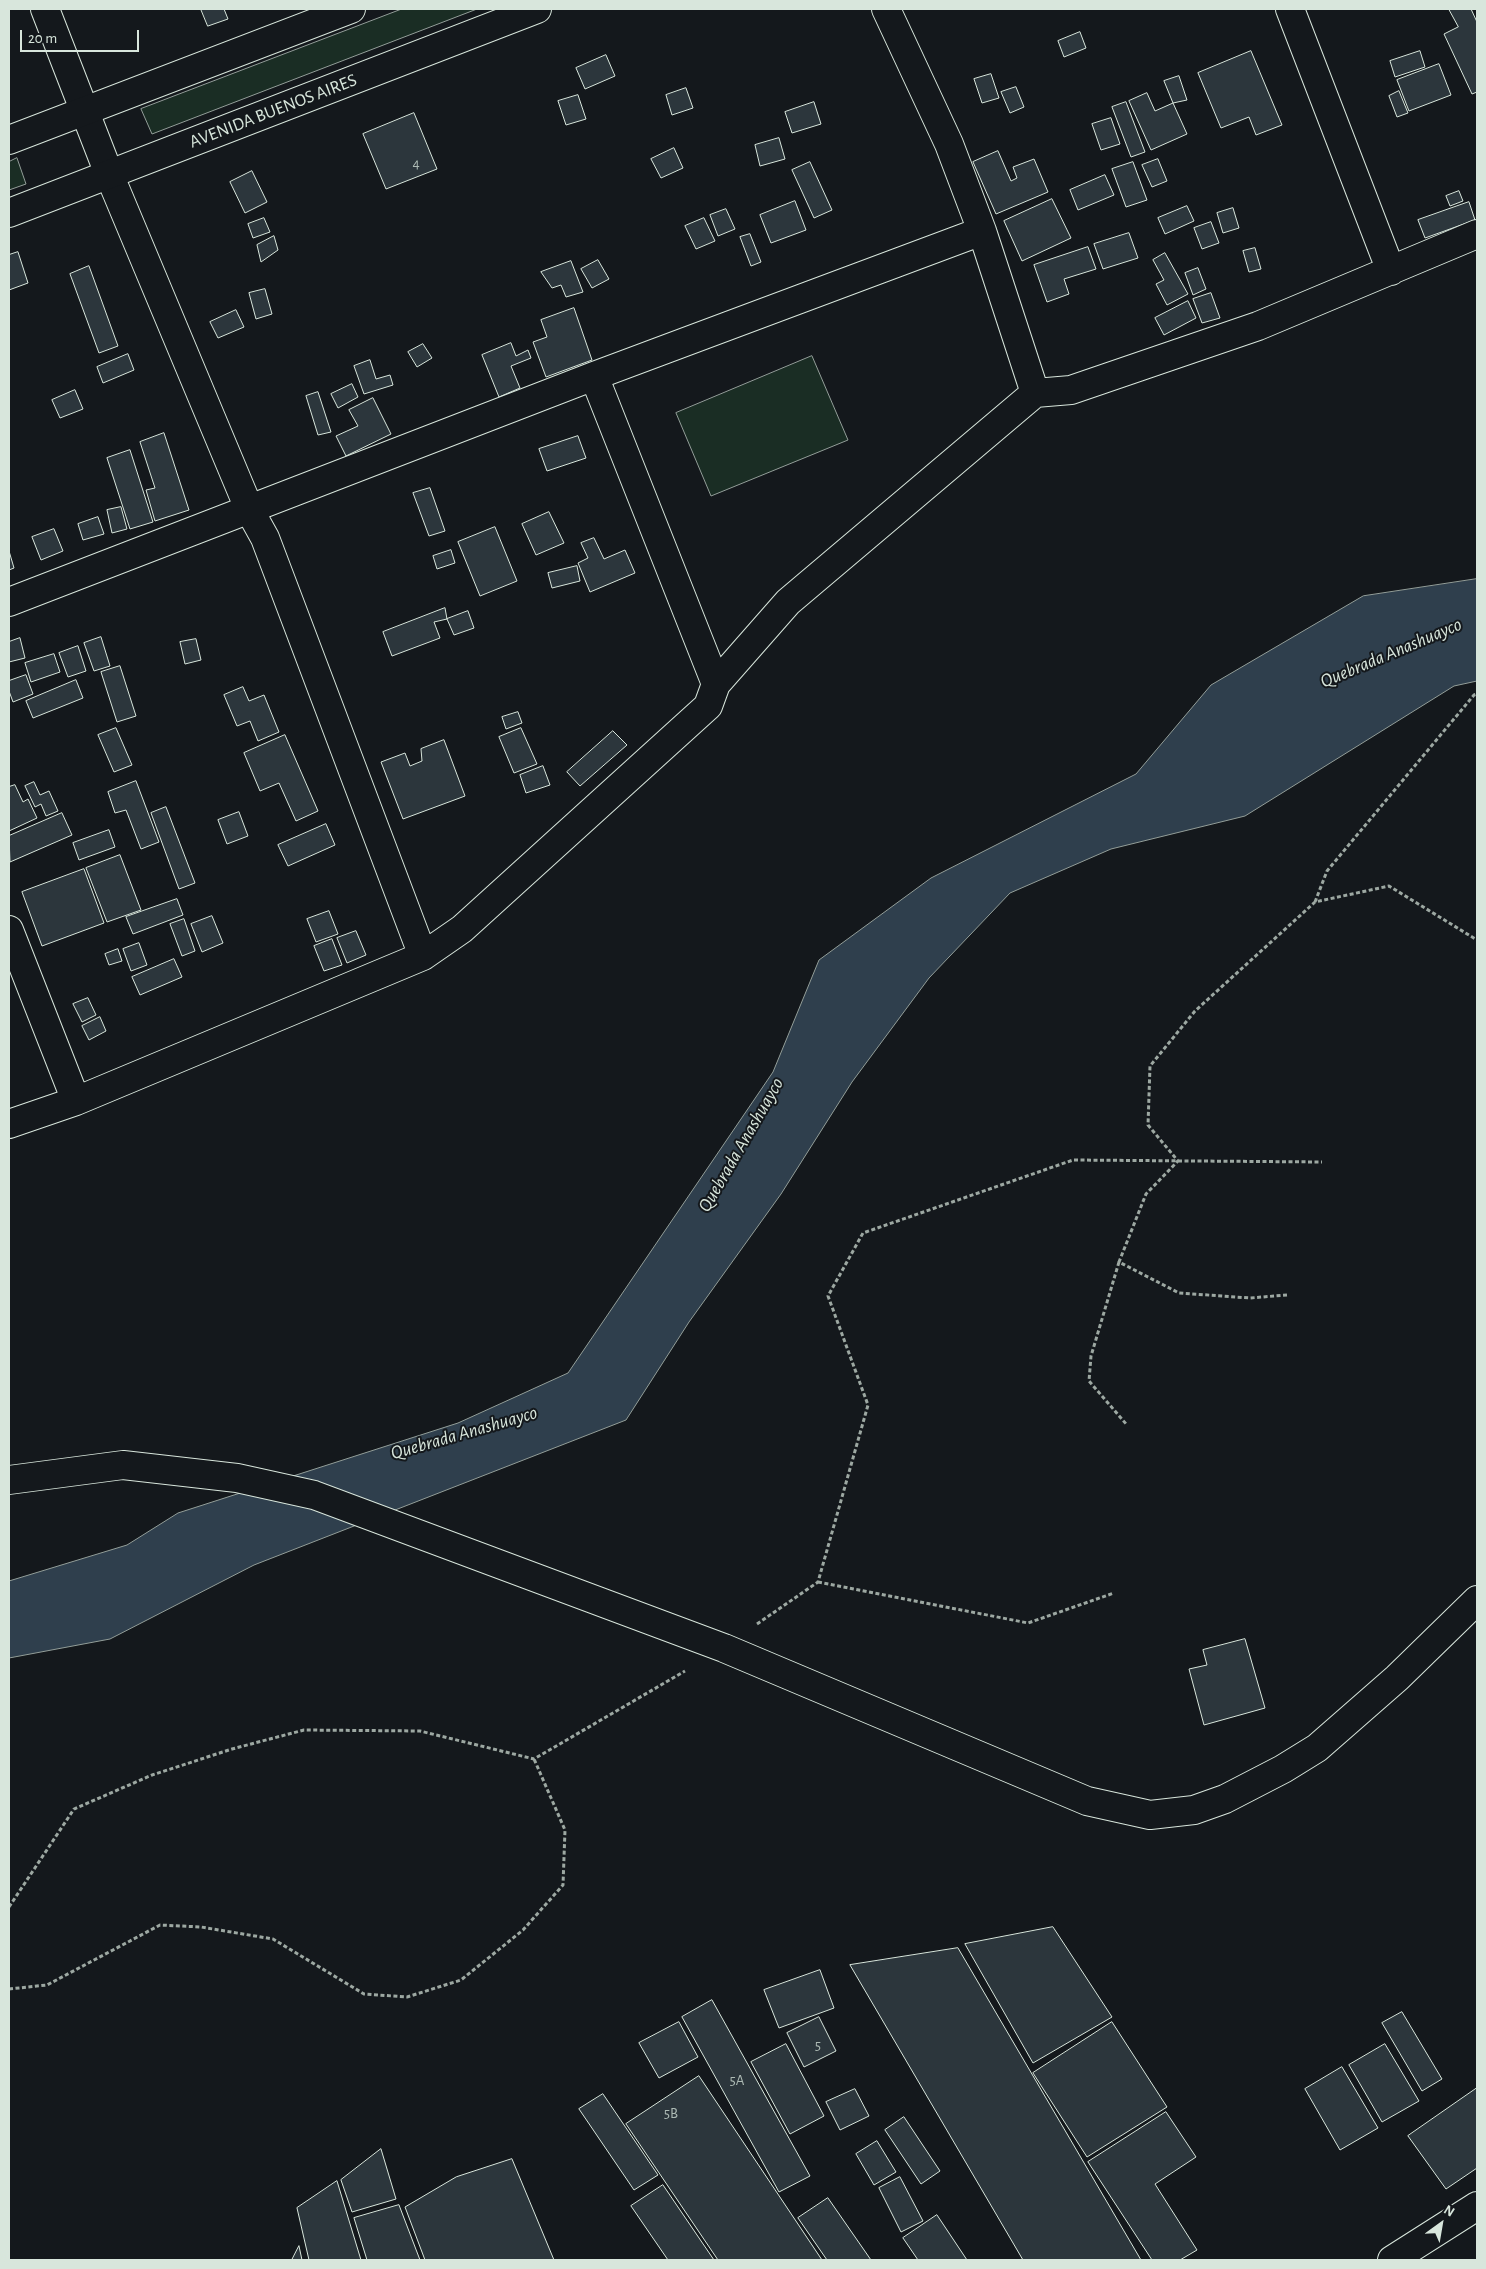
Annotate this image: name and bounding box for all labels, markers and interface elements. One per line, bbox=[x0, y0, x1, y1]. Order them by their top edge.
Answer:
scale bar bbox=[22, 20, 141, 52]
text: 20 m bbox=[28, 31, 57, 46]
street label: AVENIDA BUENOS AIRES bbox=[186, 69, 360, 153]
house number: 4 bbox=[412, 154, 420, 172]
water label: Quebrada Anashuayco bbox=[1317, 613, 1465, 693]
water label: Quebrada Anashuayco bbox=[693, 1074, 789, 1216]
water label: Quebrada Anashuayco bbox=[388, 1401, 540, 1465]
house number: 5 bbox=[815, 2036, 821, 2054]
house number: 5A bbox=[730, 2071, 744, 2089]
house number: 5B bbox=[664, 2104, 678, 2122]
north arrow bbox=[1416, 2199, 1466, 2249]
text: N bbox=[1441, 2203, 1457, 2220]

